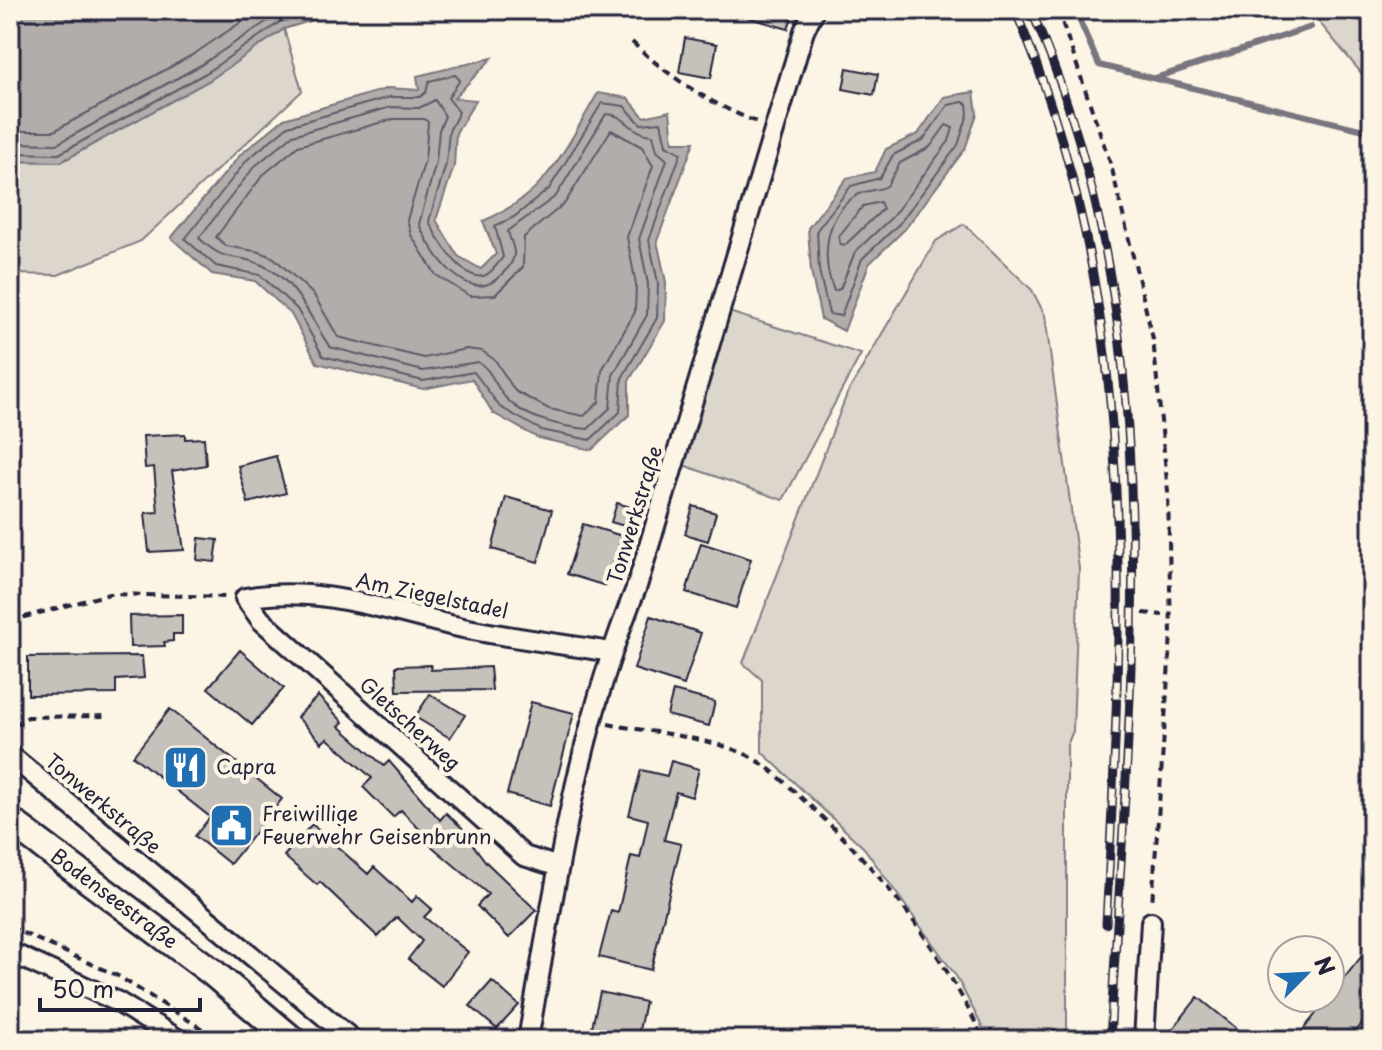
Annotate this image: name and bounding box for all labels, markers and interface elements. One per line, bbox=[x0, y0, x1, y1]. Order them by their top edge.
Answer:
street label: Tonwerkstraße bbox=[599, 442, 669, 587]
street label: Am Ziegelstadel bbox=[354, 564, 511, 626]
street label: Gletscherweg bbox=[353, 669, 468, 777]
restaurant icon: Capra bbox=[161, 743, 209, 791]
street label: Tonwerkstraße bbox=[39, 746, 168, 861]
place label: Capra bbox=[216, 751, 276, 781]
place label: Freiwillige Feuerwehr Geisenbrunn bbox=[262, 798, 491, 851]
public building icon: Freiwillige Feuerwehr Geisenbrunn bbox=[207, 802, 255, 850]
street label: Bodenseestraße bbox=[45, 841, 185, 956]
north arrow bbox=[1266, 934, 1346, 1014]
text: N bbox=[1307, 951, 1344, 980]
scale bar bbox=[40, 962, 200, 1012]
text: 50 m bbox=[52, 970, 114, 1006]

